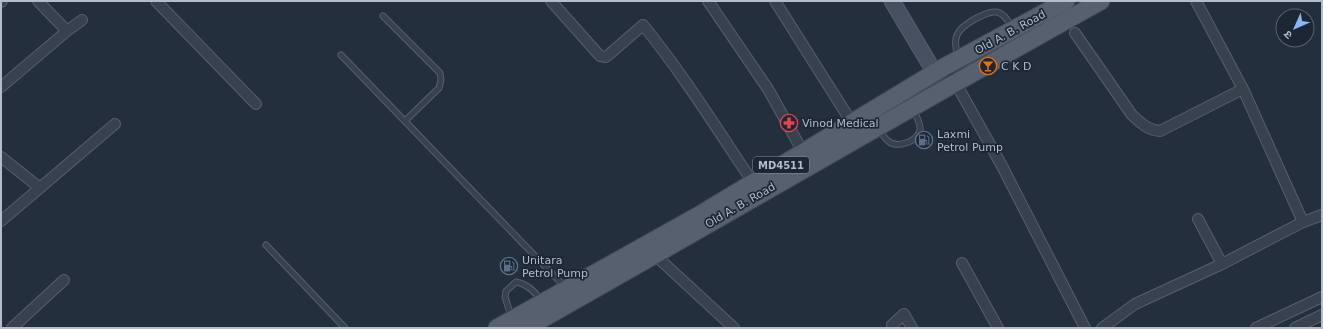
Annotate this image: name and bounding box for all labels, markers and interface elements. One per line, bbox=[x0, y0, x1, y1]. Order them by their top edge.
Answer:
street label: Old A. B. Road bbox=[973, 8, 1048, 57]
north arrow bbox=[1275, 8, 1315, 48]
text: उ bbox=[1281, 27, 1295, 42]
bar icon: C K D bbox=[978, 56, 998, 76]
place label: C K D bbox=[1001, 60, 1031, 73]
pharmacy icon: Vinod Medical bbox=[779, 113, 799, 133]
place label: Vinod Medical bbox=[802, 117, 879, 130]
place label: Laxmi Petrol Pump bbox=[937, 128, 1003, 154]
fuel station icon: Laxmi Petrol Pump bbox=[914, 130, 934, 150]
road number: MD4511 bbox=[753, 157, 809, 173]
street label: Old A. B. Road bbox=[703, 180, 778, 231]
place label: Unitara Petrol Pump bbox=[522, 254, 588, 280]
fuel station icon: Unitara Petrol Pump bbox=[499, 256, 519, 276]

